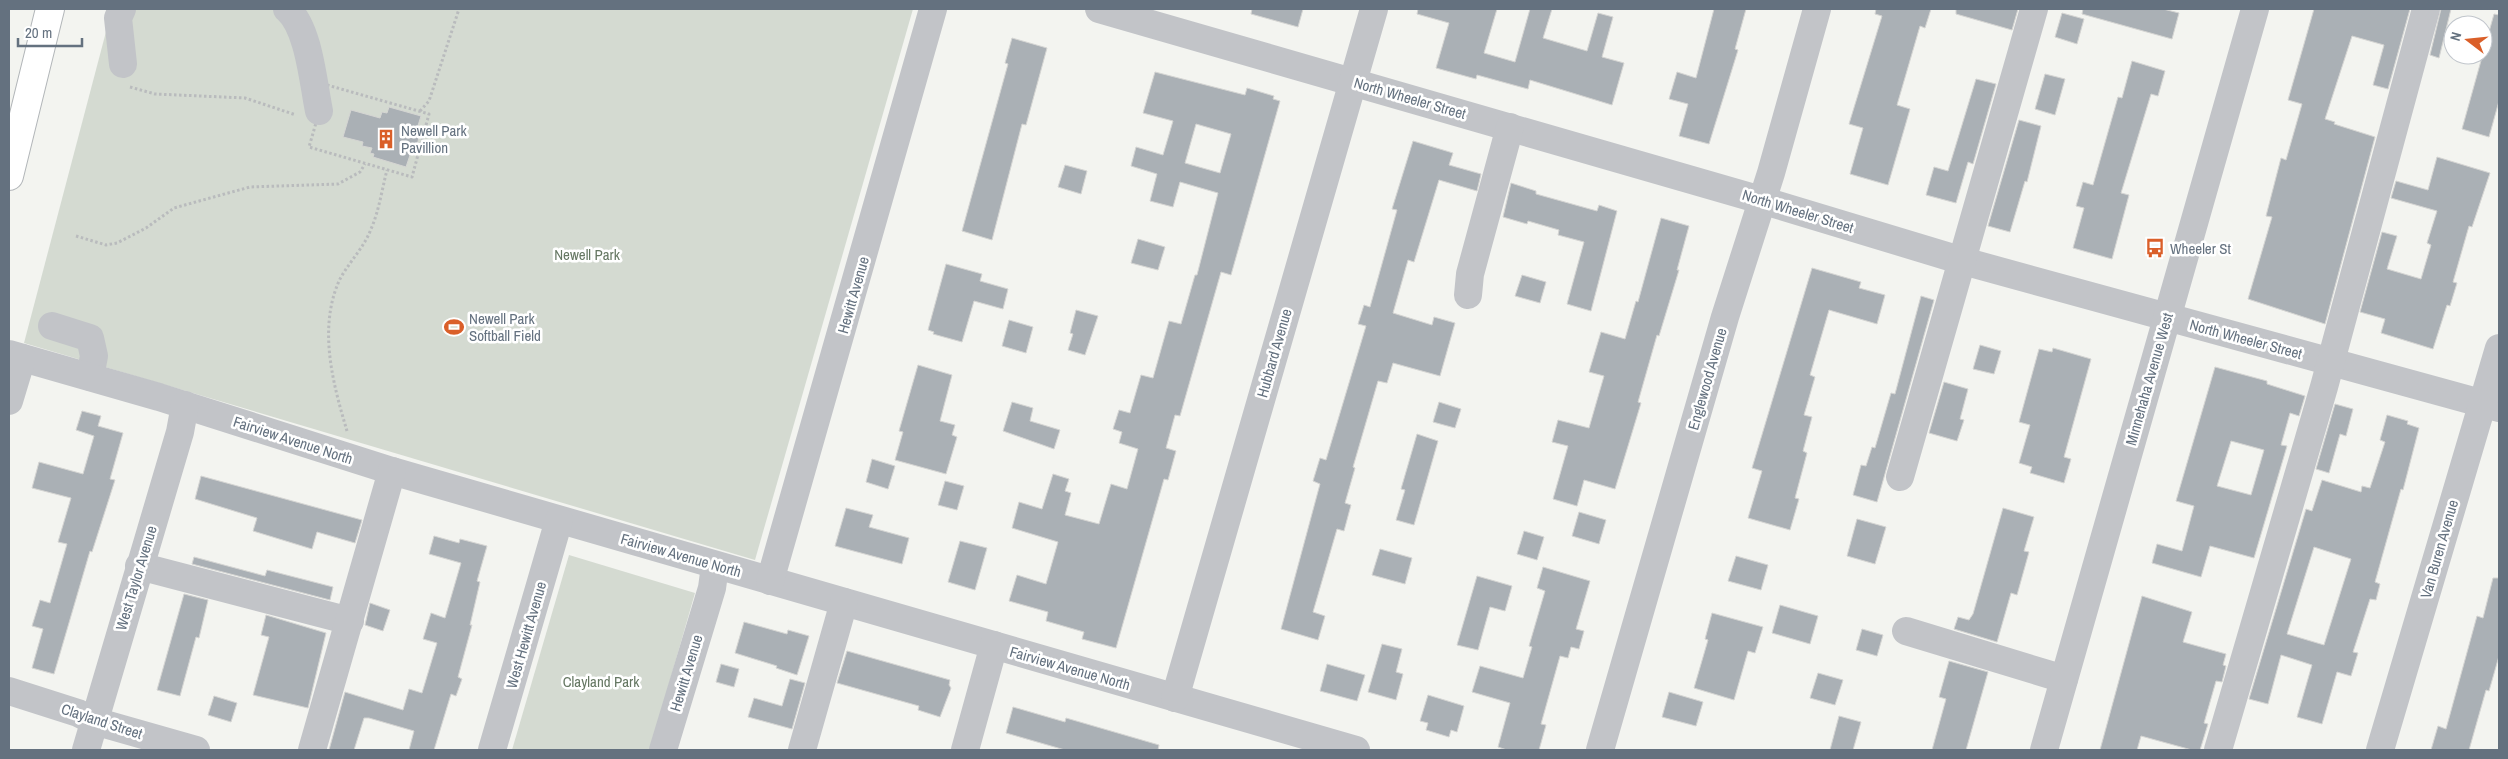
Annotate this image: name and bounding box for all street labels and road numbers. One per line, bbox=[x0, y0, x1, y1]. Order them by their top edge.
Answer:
street label: North Wheeler Street bbox=[1352, 72, 1469, 124]
street label: North Wheeler Street bbox=[1740, 184, 1857, 238]
street label: Hewitt Avenue bbox=[832, 254, 874, 336]
street label: Hubbard Avenue bbox=[1251, 306, 1297, 400]
street label: Minnehaha Avenue West bbox=[2120, 310, 2178, 448]
street label: North Wheeler Street bbox=[2187, 314, 2305, 364]
street label: Englewood Avenue bbox=[1682, 325, 1732, 432]
street label: Fairview Avenue North bbox=[231, 411, 355, 469]
street label: Van Buren Avenue bbox=[2415, 497, 2463, 601]
street label: West Taylor Avenue bbox=[110, 523, 162, 633]
street label: Fairview Avenue North bbox=[618, 528, 744, 582]
street label: West Hewitt Avenue bbox=[501, 579, 551, 691]
street label: Hewitt Avenue bbox=[664, 632, 708, 714]
street label: Fairview Avenue North bbox=[1007, 641, 1133, 695]
street label: Clayland Street bbox=[59, 698, 146, 744]

